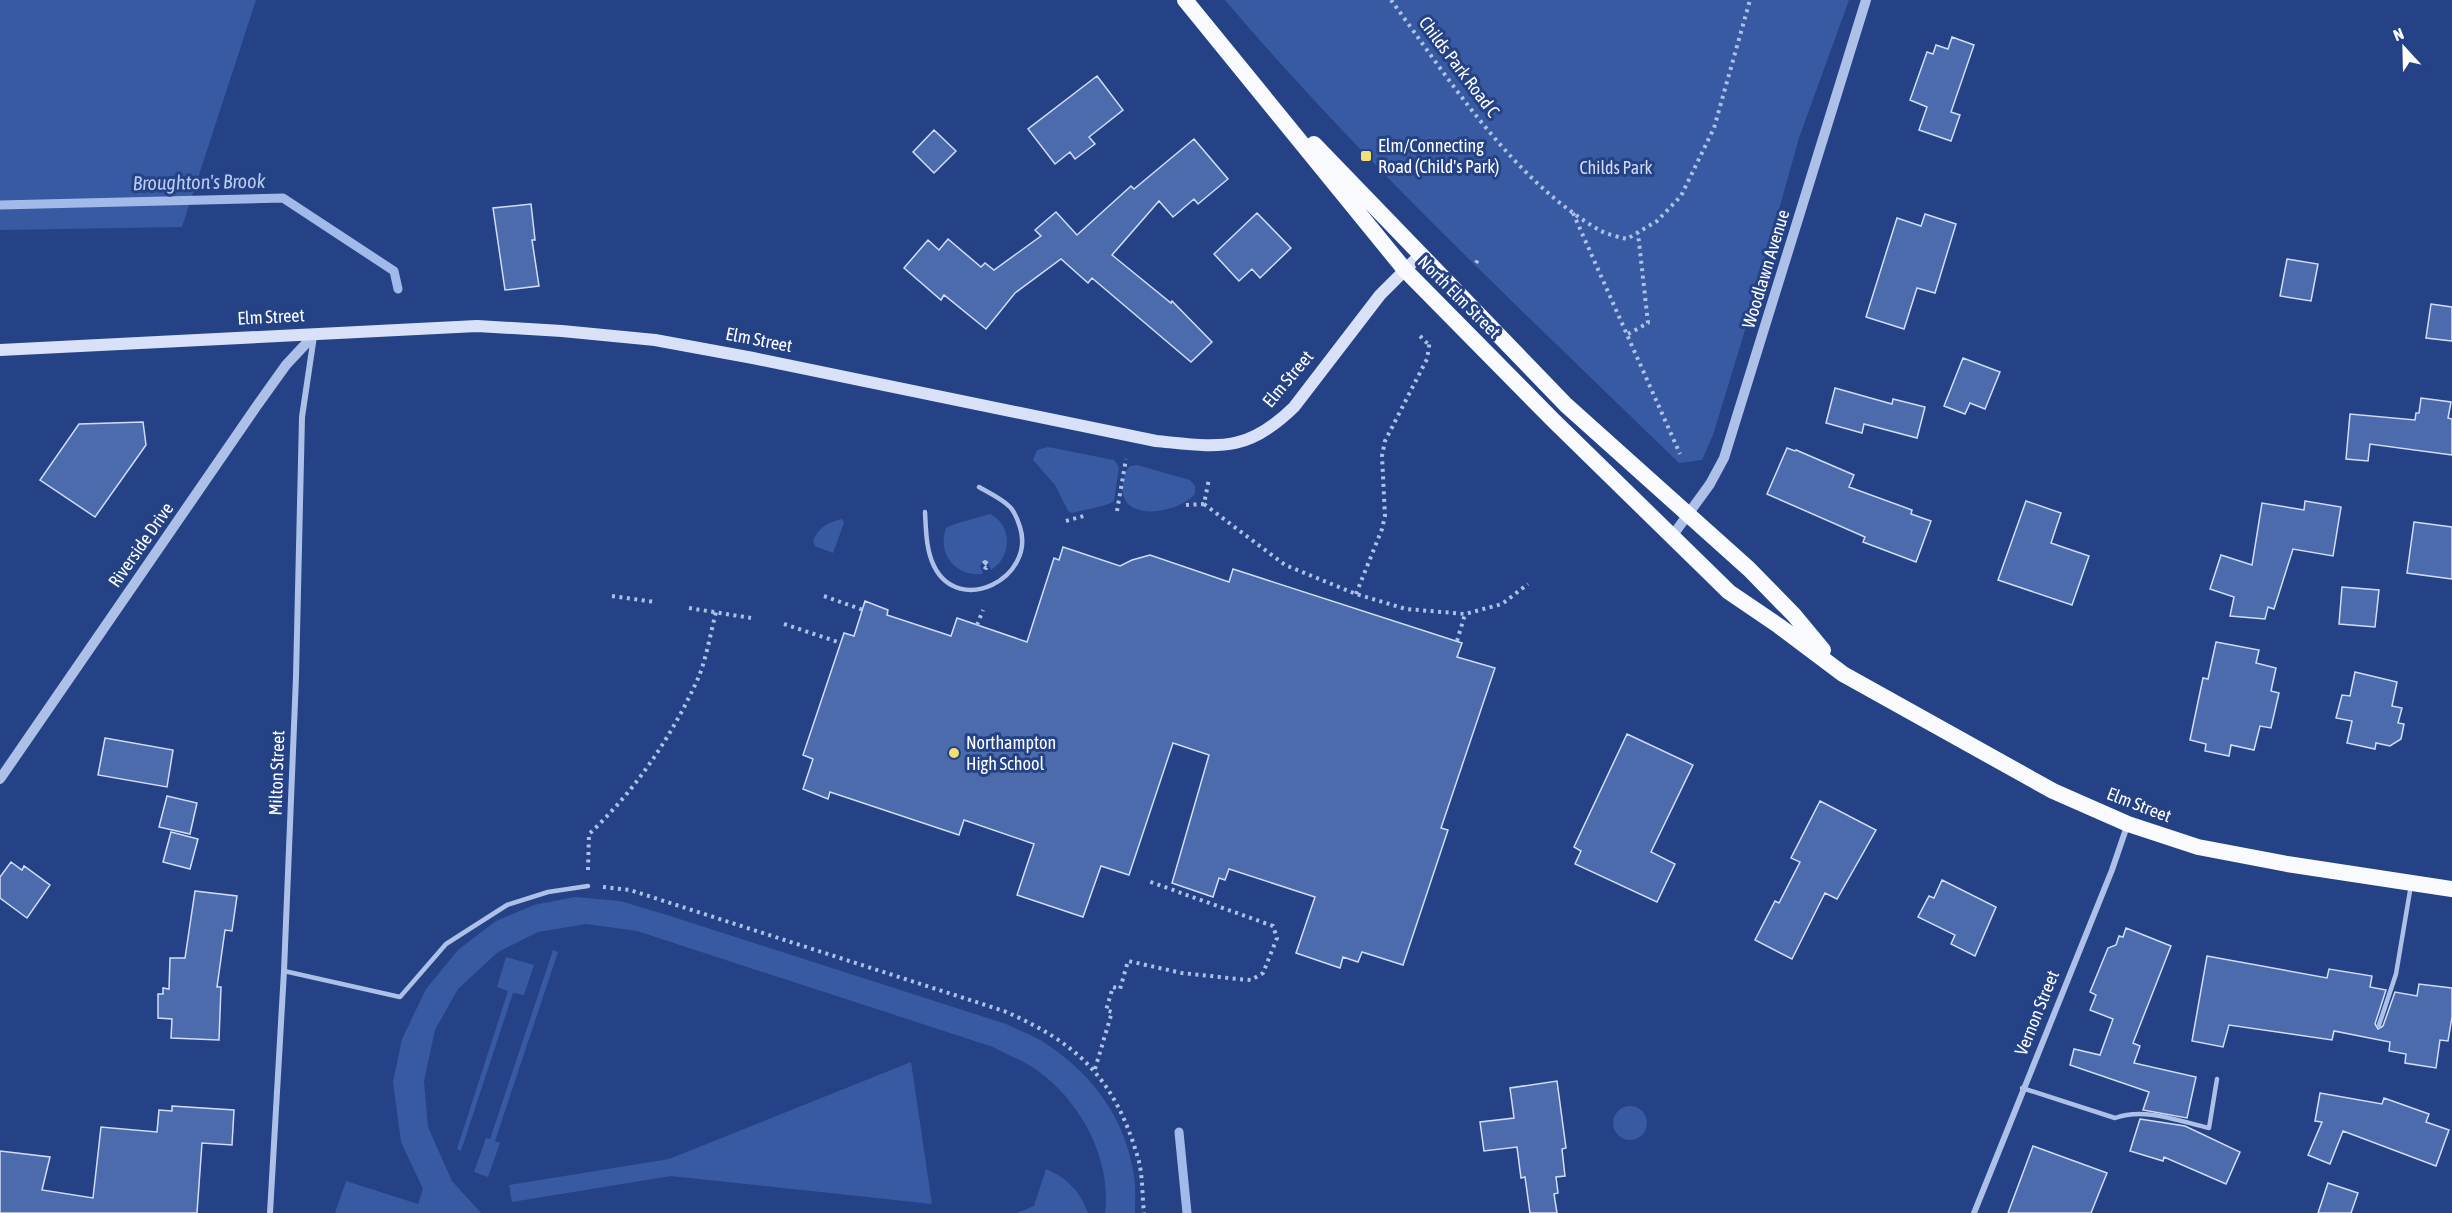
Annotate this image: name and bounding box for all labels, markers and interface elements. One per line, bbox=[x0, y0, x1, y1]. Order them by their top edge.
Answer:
street label: Childs Park Road C bbox=[1415, 12, 1504, 121]
north arrow bbox=[2374, 18, 2434, 78]
text: N bbox=[2391, 24, 2406, 44]
place label: Elm/Connecting Road (Child's Park) bbox=[1378, 135, 1499, 177]
marker: Elm/Connecting Road (Child's Park) bbox=[1359, 149, 1373, 163]
park label: Childs Park bbox=[1580, 157, 1653, 178]
water label: Broughton's Brook bbox=[132, 169, 266, 194]
street label: Woodlawn Avenue bbox=[1738, 207, 1794, 331]
street label: North Elm Street bbox=[1414, 251, 1505, 342]
street label: Elm Street bbox=[237, 304, 305, 329]
street label: Elm Street bbox=[724, 323, 794, 356]
street label: Elm Street bbox=[1258, 346, 1317, 411]
street label: Riverside Drive bbox=[104, 498, 177, 591]
street label: Milton Street bbox=[265, 730, 288, 816]
place label: Northampton High School bbox=[966, 732, 1056, 774]
marker: Northampton High School bbox=[947, 746, 961, 760]
street label: Elm Street bbox=[2104, 783, 2174, 826]
street label: Vernon Street bbox=[2010, 967, 2063, 1058]

